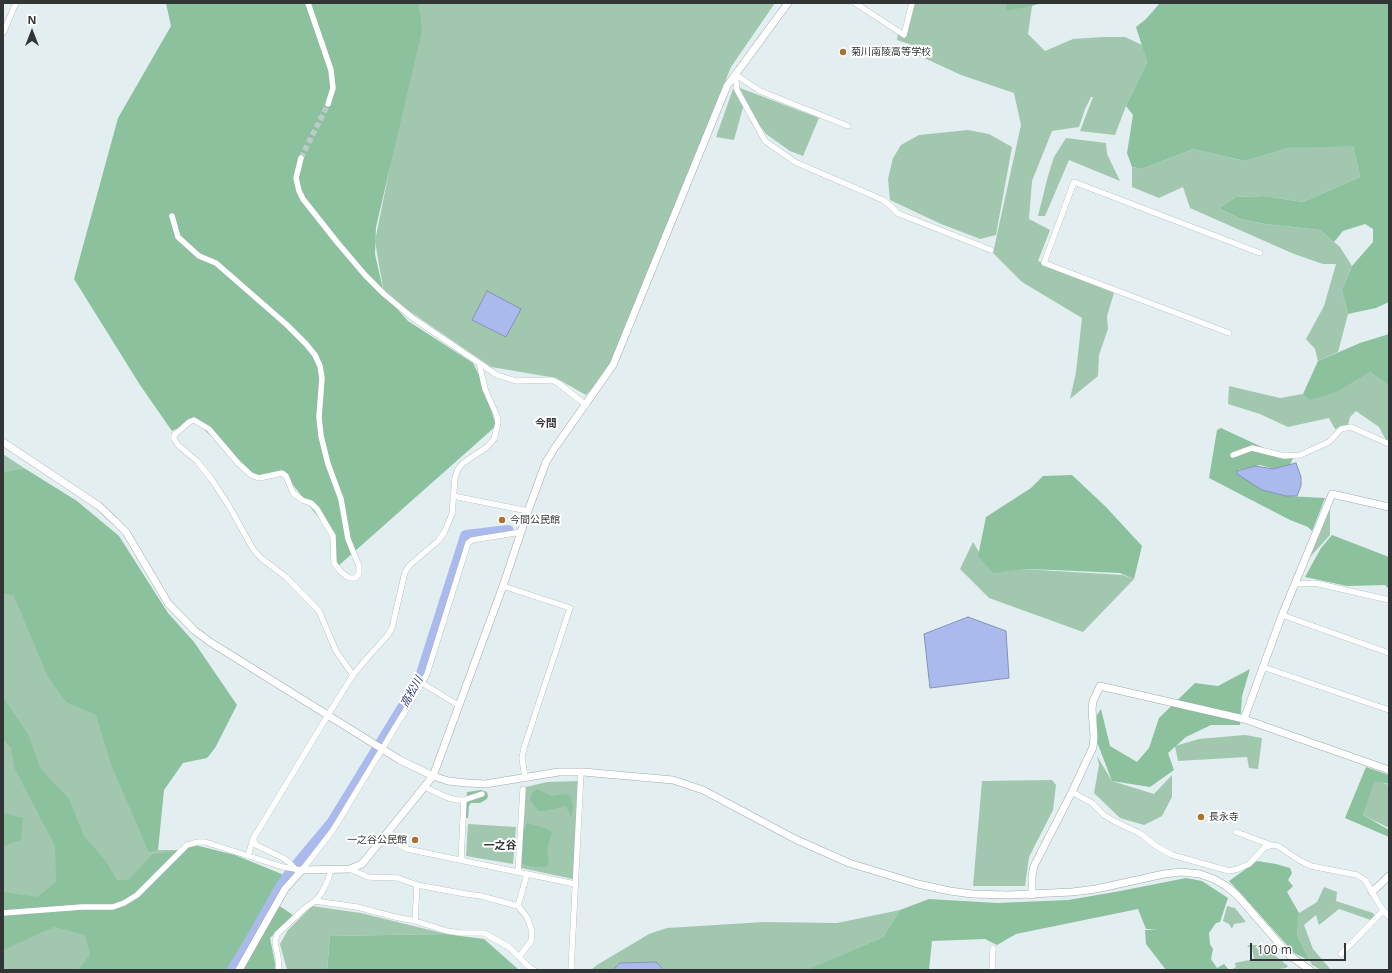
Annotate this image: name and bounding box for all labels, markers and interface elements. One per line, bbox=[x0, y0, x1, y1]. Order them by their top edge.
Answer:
north arrow bbox=[12, 12, 52, 52]
text: N bbox=[28, 12, 36, 27]
place label: 菊川南陵高等学校 bbox=[851, 46, 931, 58]
marker: 菊川南陵高等学校 bbox=[838, 47, 848, 57]
district label: 今間 bbox=[535, 417, 557, 431]
place label: 今間公民館 bbox=[510, 514, 560, 526]
marker: 今間公民館 bbox=[497, 515, 507, 525]
water label: 高松川 bbox=[398, 674, 426, 710]
place label: 長永寺 bbox=[1209, 811, 1239, 823]
marker: 長永寺 bbox=[1196, 812, 1206, 822]
place label: 一之谷公民館 bbox=[347, 834, 407, 846]
marker: 一之谷公民館 bbox=[410, 835, 420, 845]
district label: 一之谷 bbox=[484, 839, 516, 853]
scale bar bbox=[1252, 935, 1348, 961]
text: 100 m bbox=[1257, 941, 1292, 958]

